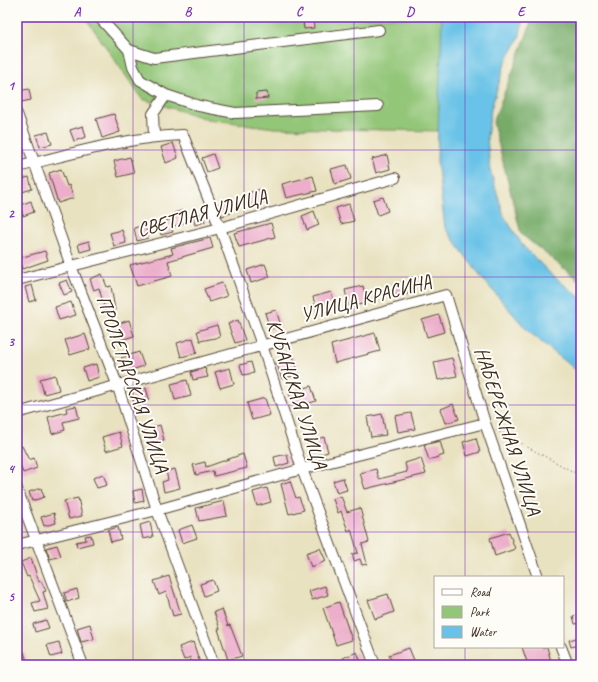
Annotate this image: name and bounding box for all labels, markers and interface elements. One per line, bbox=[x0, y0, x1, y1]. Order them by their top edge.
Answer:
text: A bbox=[74, 4, 82, 20]
text: B bbox=[185, 4, 193, 20]
text: C bbox=[296, 4, 304, 20]
text: D bbox=[406, 4, 415, 20]
text: E bbox=[518, 4, 527, 20]
text: 1 bbox=[8, 78, 16, 94]
street label: СВЕТЛАЯ УЛИЦА bbox=[134, 183, 271, 242]
text: 2 bbox=[8, 206, 15, 222]
street label: УЛИЦА КРАСИНА bbox=[298, 268, 435, 327]
street label: ПРОЛЕТАРСКАЯ УЛИЦА bbox=[91, 292, 175, 477]
street label: КУБАНСКАЯ УЛИЦА bbox=[261, 316, 333, 473]
text: 3 bbox=[8, 334, 15, 350]
street label: НАБЕРЕЖНАЯ УЛИЦА bbox=[469, 344, 547, 519]
text: 4 bbox=[8, 461, 16, 477]
legend bbox=[434, 576, 564, 648]
text: Road bbox=[470, 584, 492, 600]
text: 5 bbox=[8, 589, 15, 605]
text: Park bbox=[470, 604, 491, 620]
text: Water bbox=[470, 624, 498, 640]

